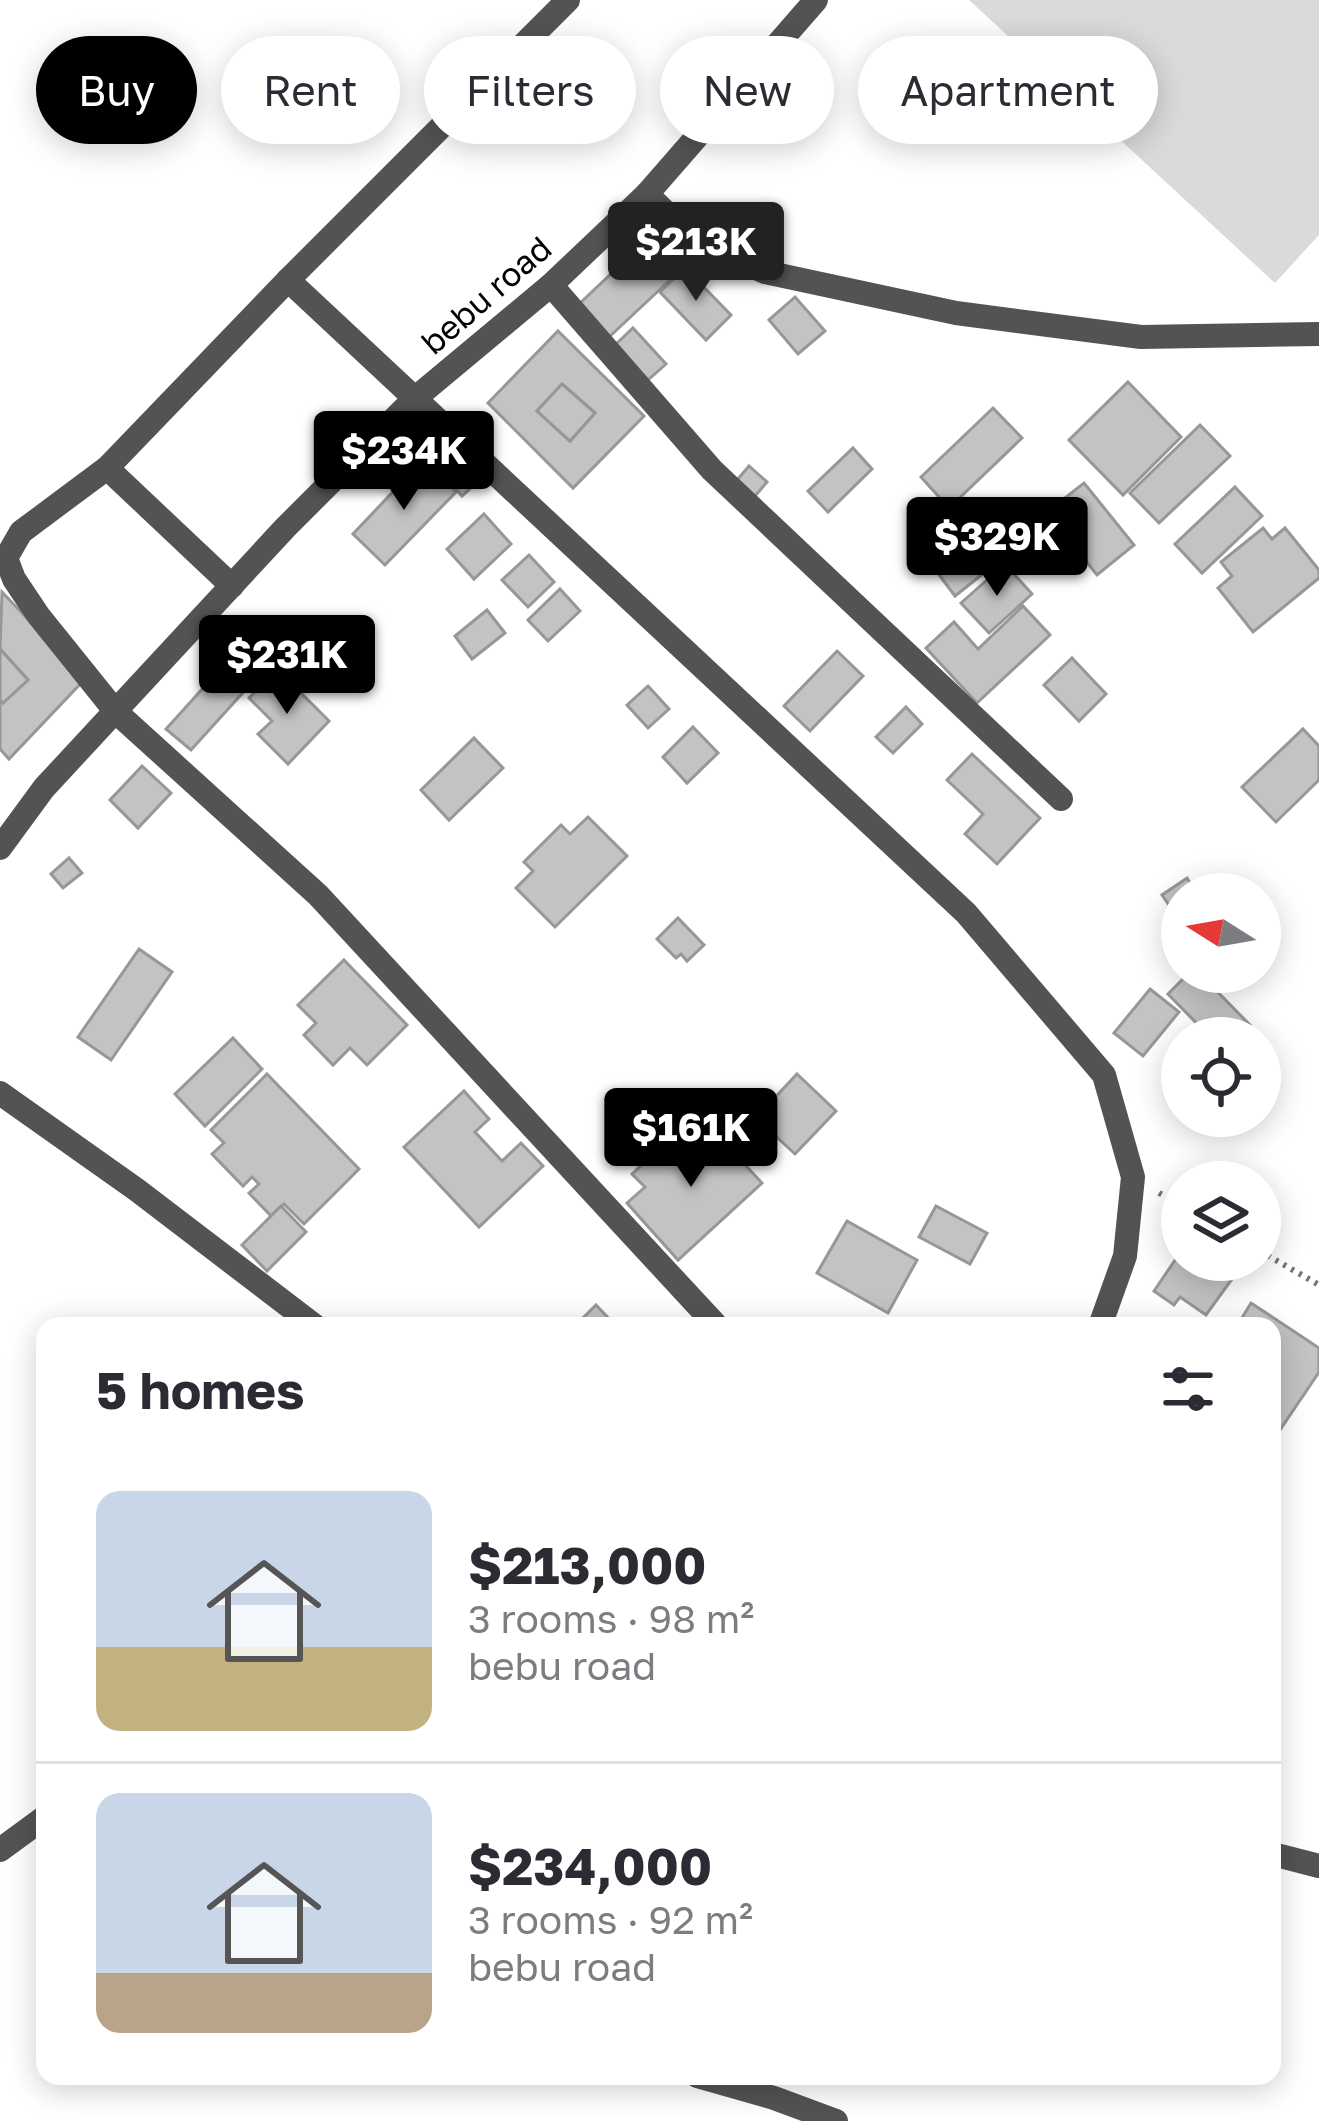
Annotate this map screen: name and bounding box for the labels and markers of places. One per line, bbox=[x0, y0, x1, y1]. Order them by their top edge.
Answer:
pin: $213K bbox=[612, 202, 780, 304]
pin: $234K bbox=[320, 411, 488, 513]
pin: $329K bbox=[913, 497, 1081, 599]
pin: $231K bbox=[203, 615, 371, 717]
pin: $161K bbox=[607, 1088, 775, 1190]

